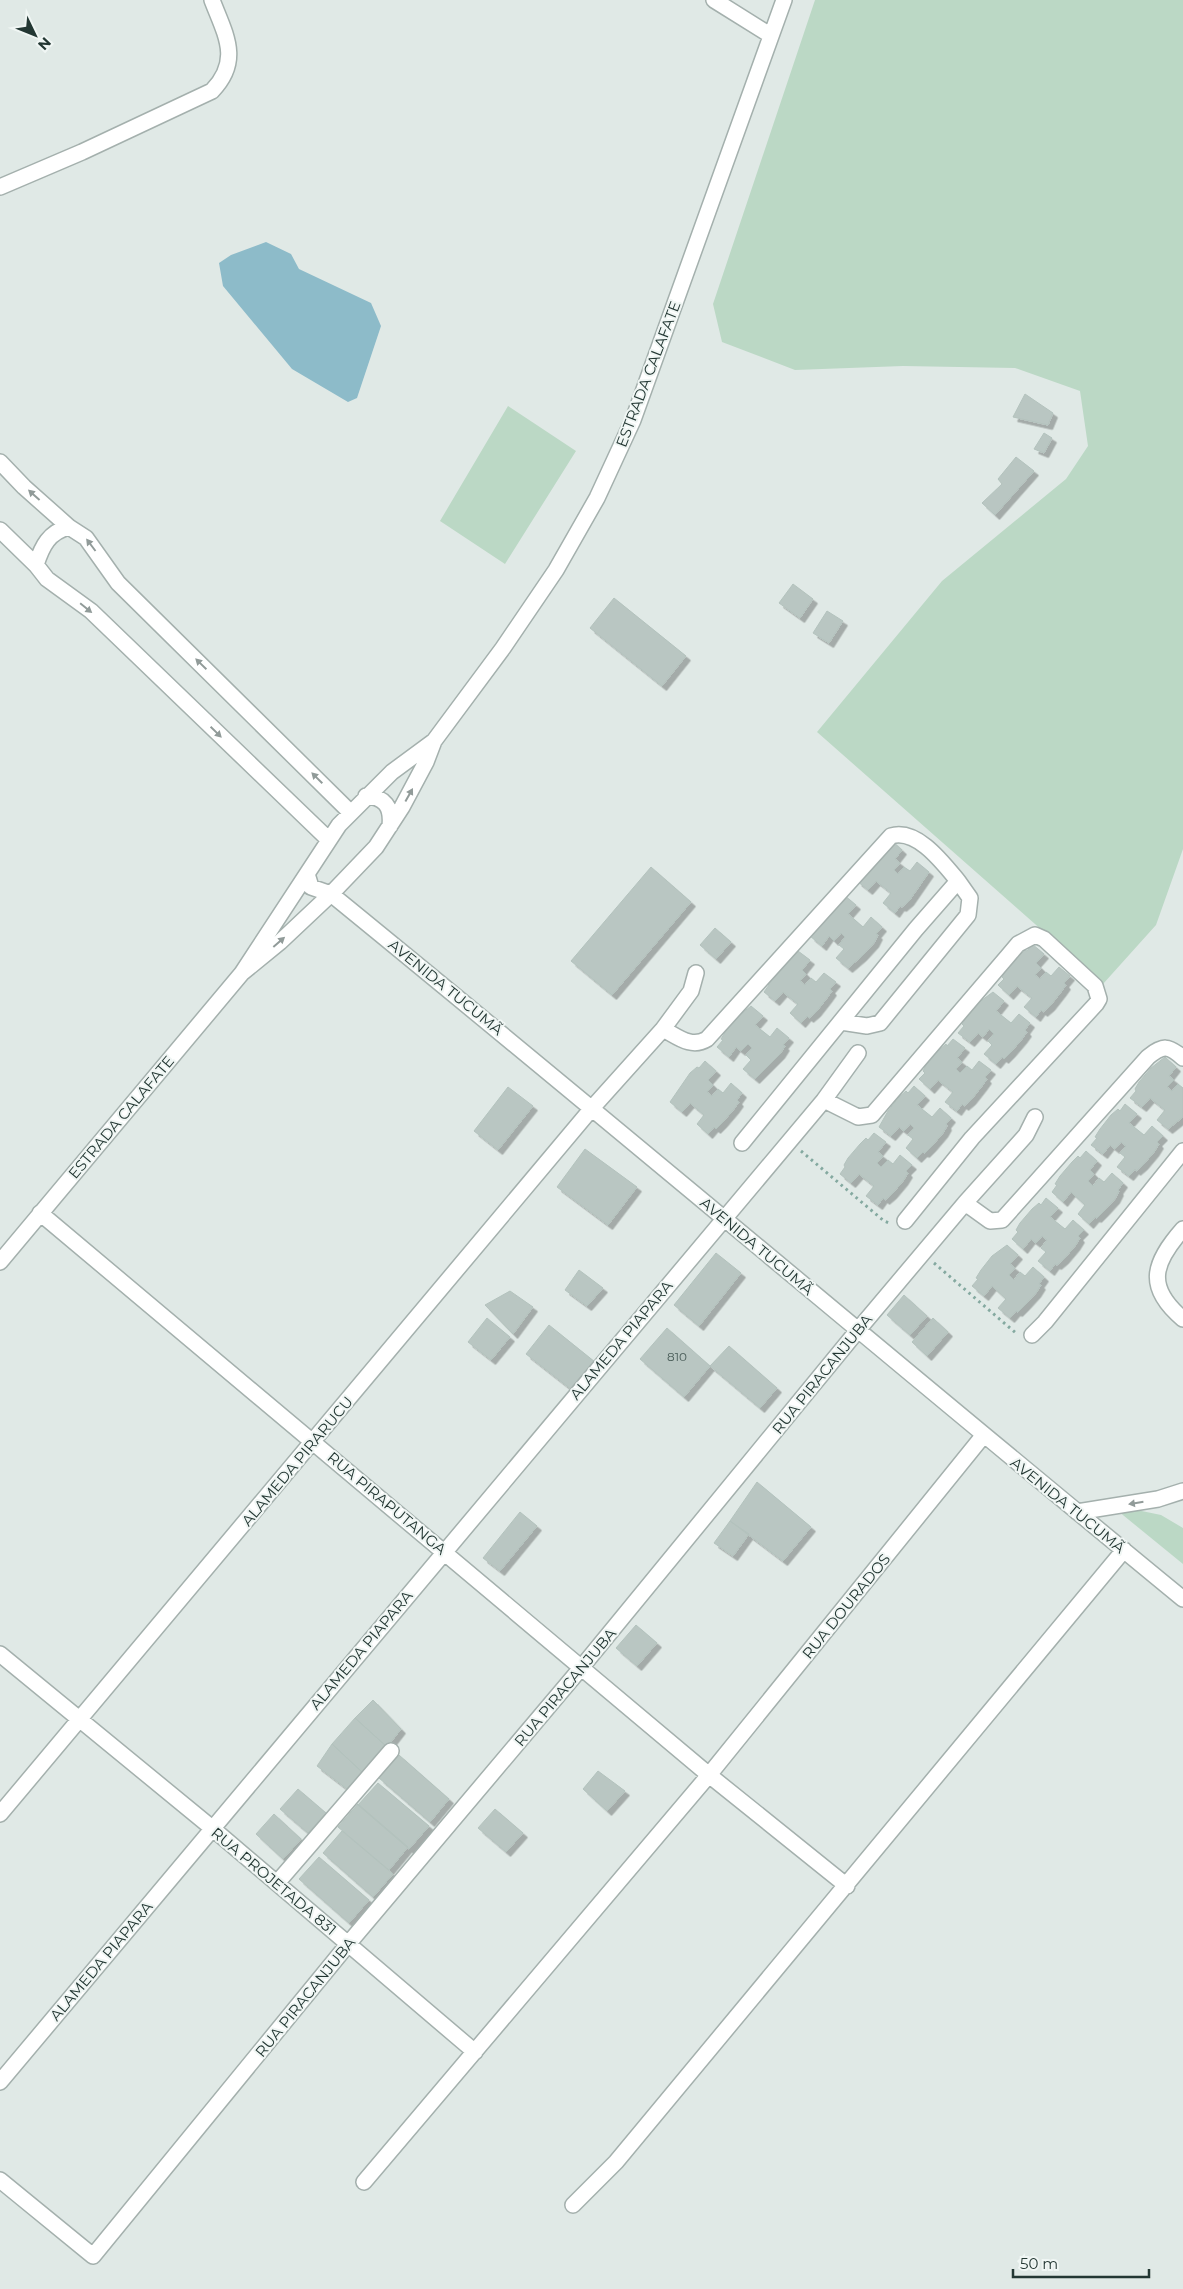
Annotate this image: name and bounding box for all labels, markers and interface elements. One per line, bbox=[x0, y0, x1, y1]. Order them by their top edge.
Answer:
north arrow bbox=[10, 10, 60, 60]
text: N bbox=[34, 34, 55, 54]
street label: ESTRADA CALAFATE bbox=[611, 298, 685, 450]
one-way arrow bbox=[28, 489, 40, 501]
one-way arrow bbox=[86, 538, 96, 552]
one-way arrow bbox=[79, 602, 92, 613]
one-way arrow bbox=[195, 658, 207, 670]
one-way arrow bbox=[210, 726, 222, 738]
one-way arrow bbox=[311, 772, 323, 784]
one-way arrow bbox=[405, 787, 413, 802]
street label: AVENIDA TUCUMÃ bbox=[385, 935, 507, 1039]
one-way arrow bbox=[273, 936, 285, 948]
street label: ESTRADA CALAFATE bbox=[64, 1052, 178, 1182]
street label: AVENIDA TUCUMÃ bbox=[696, 1193, 818, 1299]
street label: ALAMEDA PIAPARA bbox=[566, 1276, 677, 1404]
street label: RUA PIRACANJUBA bbox=[768, 1310, 876, 1438]
house number: 810 bbox=[667, 1349, 687, 1364]
street label: ALAMEDA PIRARUCU bbox=[237, 1392, 357, 1530]
street label: RUA PIRAPUTANGA bbox=[324, 1448, 451, 1559]
street label: AVENIDA TUCUMÃ bbox=[1007, 1453, 1129, 1557]
one-way arrow bbox=[1127, 1499, 1143, 1507]
street label: RUA DOURADOS bbox=[798, 1550, 894, 1662]
street label: ALAMEDA PIAPARA bbox=[306, 1586, 417, 1714]
street label: RUA PIRACANJUBA bbox=[510, 1624, 620, 1750]
street label: RUA PROJETADA 831 bbox=[207, 1823, 341, 1939]
street label: ALAMEDA PIAPARA bbox=[46, 1897, 157, 2025]
street label: RUA PIRACANJUBA bbox=[251, 1933, 359, 2061]
scale bar bbox=[1013, 2246, 1149, 2278]
text: 50 m bbox=[1020, 2254, 1058, 2273]

